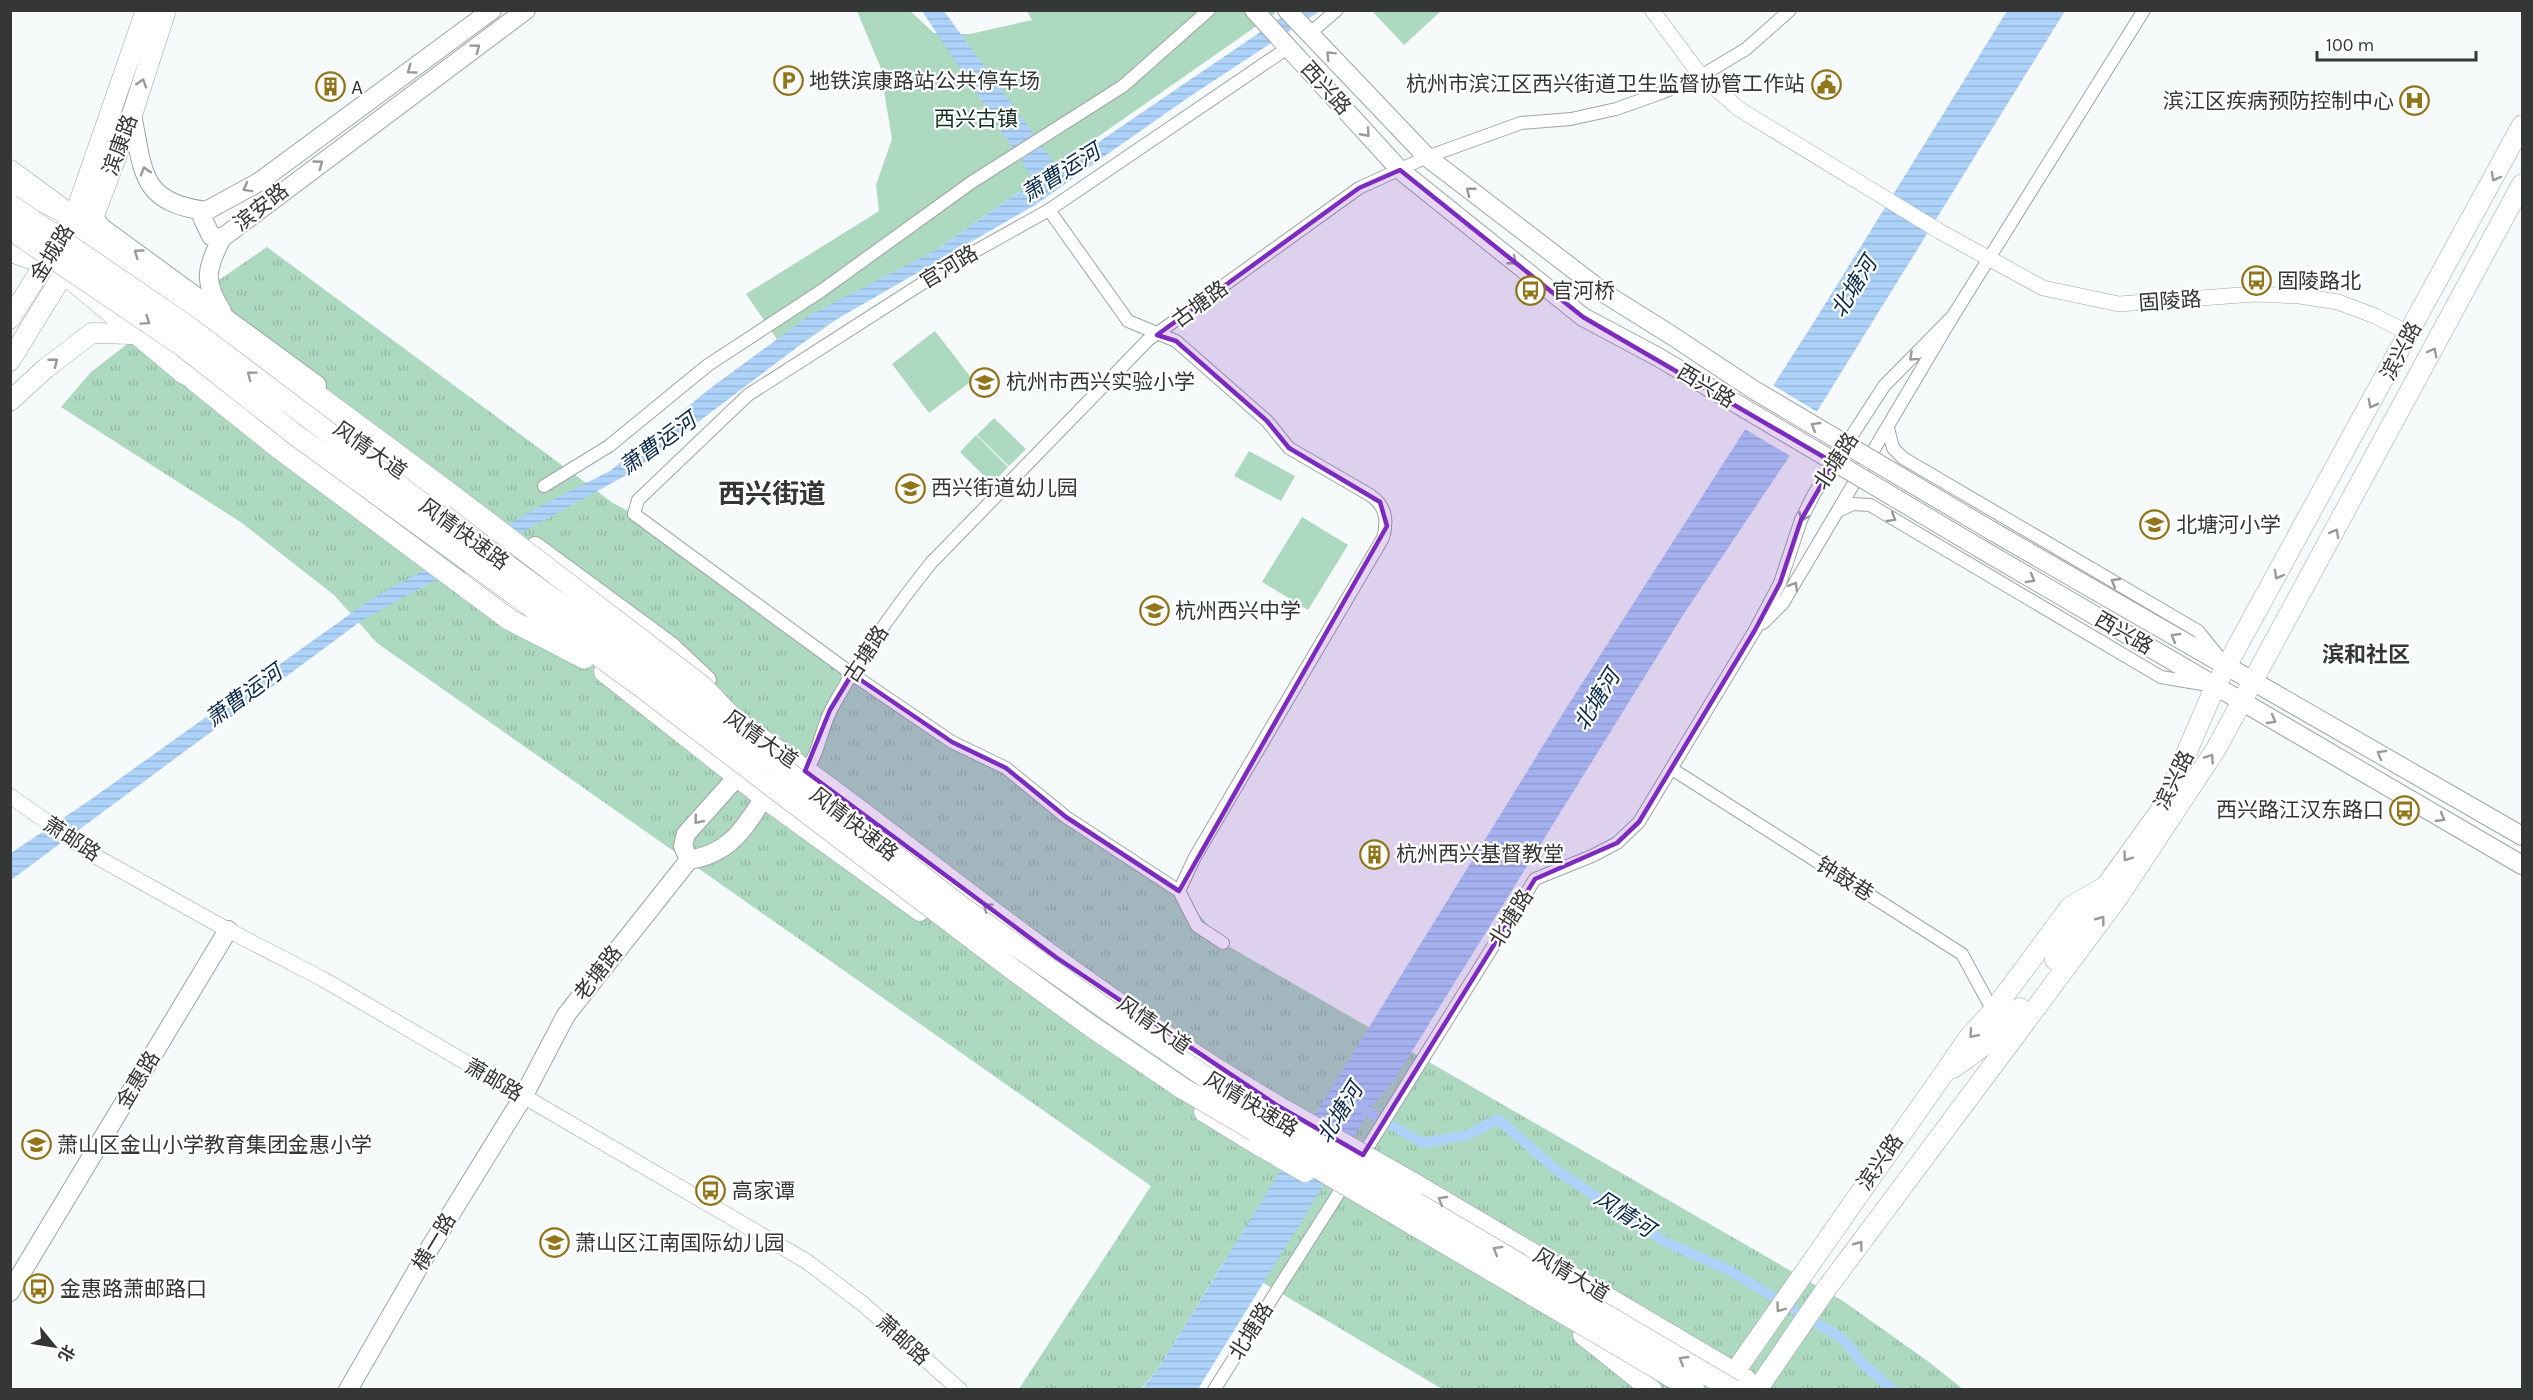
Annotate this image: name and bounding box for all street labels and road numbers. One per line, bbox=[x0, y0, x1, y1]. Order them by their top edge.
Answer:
street label: 西兴路 bbox=[1296, 57, 1356, 119]
street label: 滨康路 bbox=[98, 111, 142, 179]
street label: 滨安路 bbox=[229, 178, 293, 236]
street label: 金城路 bbox=[25, 220, 79, 286]
street label: 官河路 bbox=[916, 240, 982, 294]
street label: 古塘路 bbox=[1167, 276, 1233, 332]
street label: 固陵路 bbox=[2138, 287, 2202, 315]
street label: 滨兴路 bbox=[2376, 318, 2426, 384]
street label: 西兴路 bbox=[1673, 359, 1739, 413]
street label: 风情大道 bbox=[329, 416, 411, 484]
street label: 北塘路 bbox=[1809, 428, 1863, 494]
street label: 风情快速路 bbox=[414, 493, 514, 575]
street label: 西兴路 bbox=[2091, 607, 2157, 659]
street label: 古塘路 bbox=[839, 621, 893, 687]
street label: 风情大道 bbox=[720, 705, 802, 773]
street label: 滨兴路 bbox=[2149, 746, 2199, 814]
street label: 风情快速路 bbox=[805, 782, 903, 866]
street label: 萧邮路 bbox=[39, 812, 105, 866]
street label: 钟鼓巷 bbox=[1812, 852, 1878, 906]
street label: 北塘路 bbox=[1484, 885, 1538, 951]
street label: 老塘路 bbox=[569, 941, 627, 1005]
street label: 风情大道 bbox=[1113, 991, 1195, 1059]
street label: 金惠路 bbox=[111, 1047, 165, 1113]
street label: 萧邮路 bbox=[461, 1054, 527, 1106]
street label: 风情快速路 bbox=[1200, 1067, 1302, 1141]
street label: 滨兴路 bbox=[1852, 1129, 1908, 1195]
street label: 横一路 bbox=[407, 1209, 461, 1275]
street label: 风情大道 bbox=[1529, 1243, 1613, 1307]
street label: 北塘路 bbox=[1224, 1298, 1278, 1364]
street label: 萧邮路 bbox=[872, 1310, 934, 1370]

